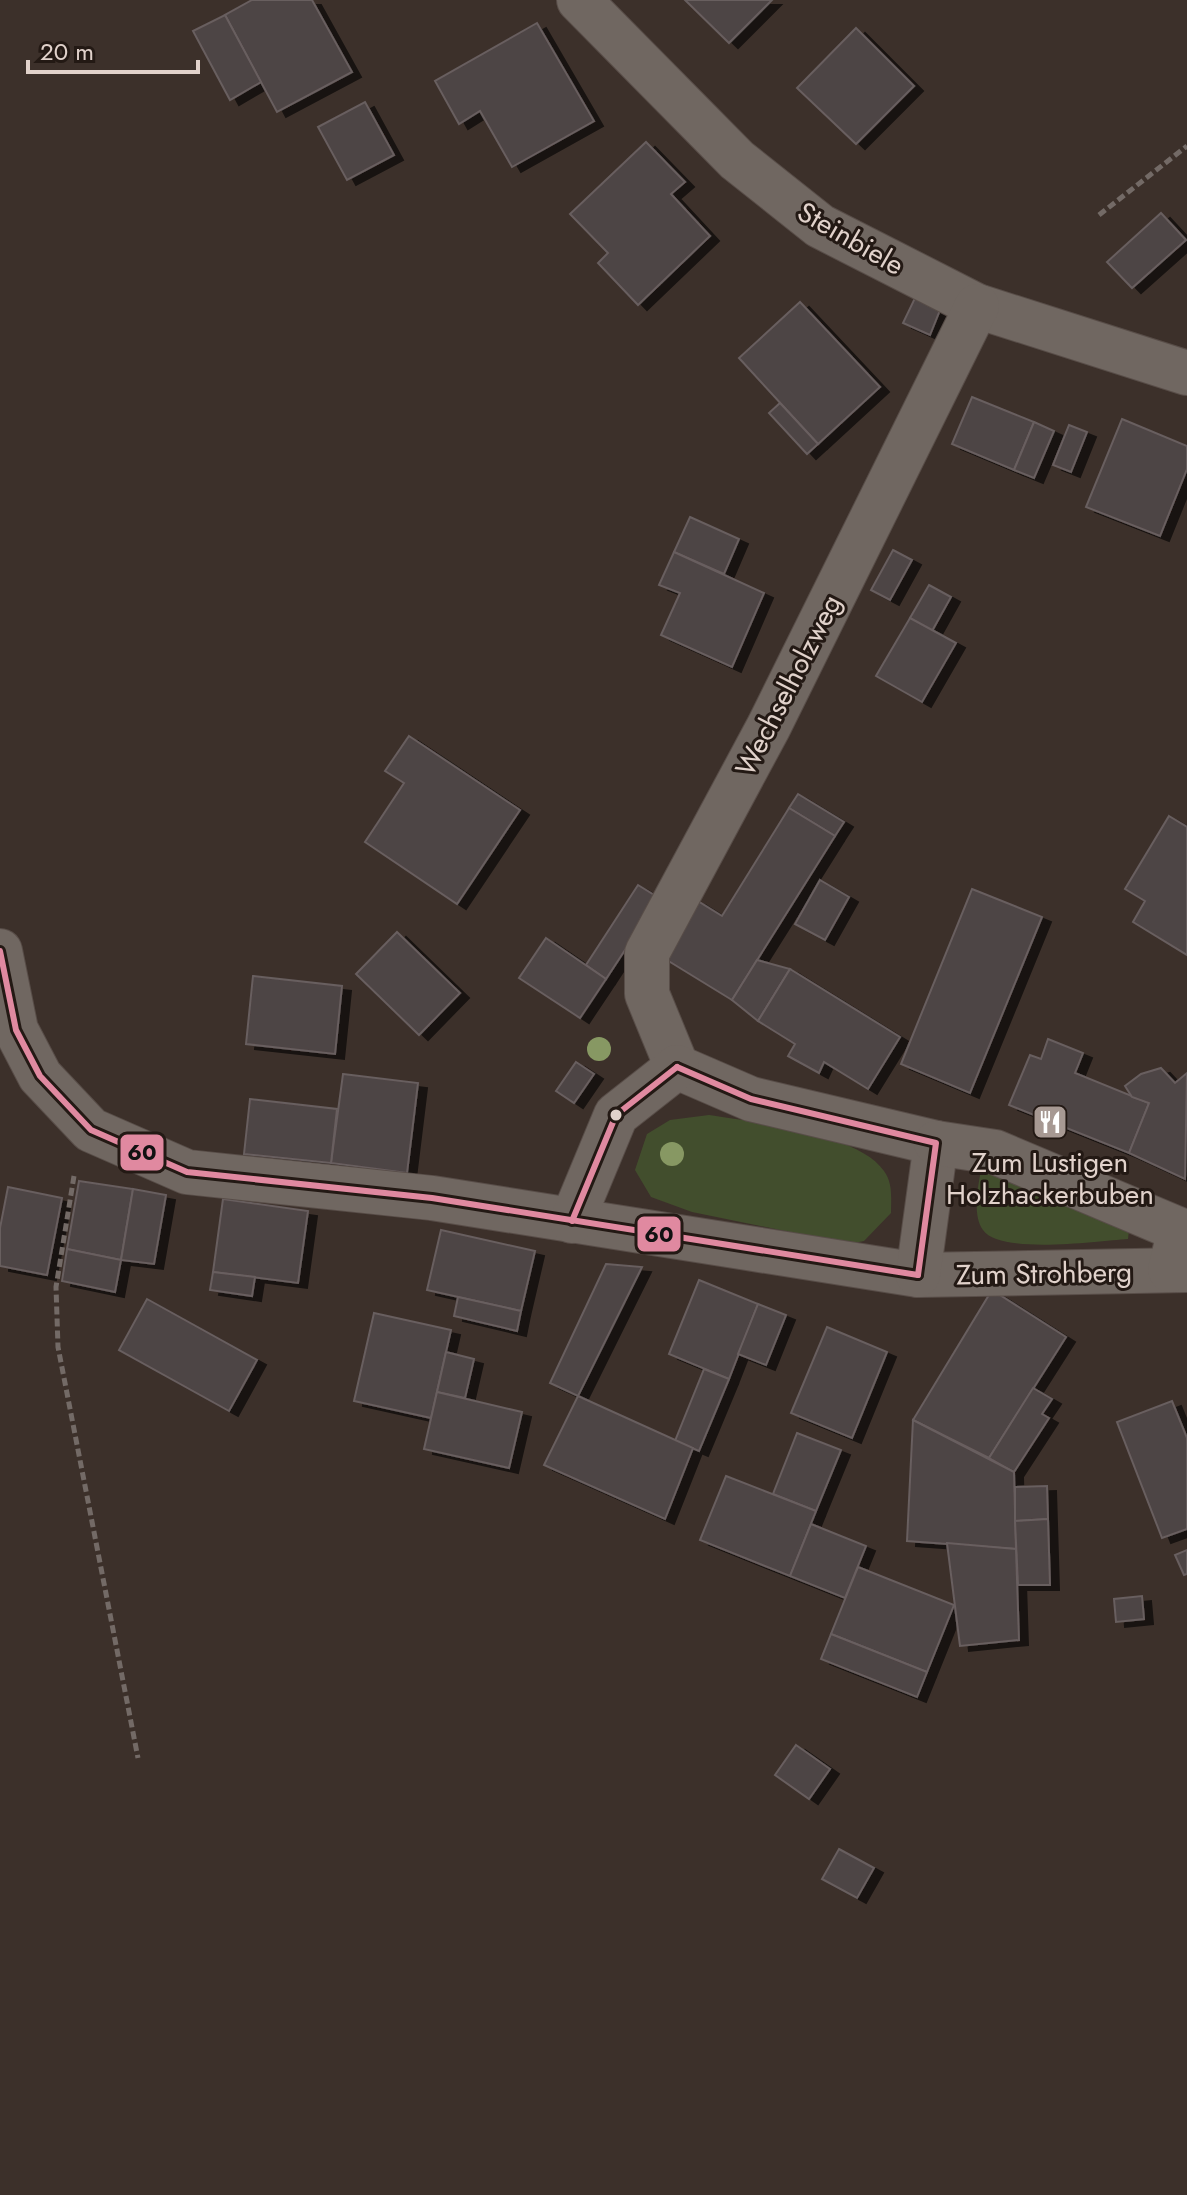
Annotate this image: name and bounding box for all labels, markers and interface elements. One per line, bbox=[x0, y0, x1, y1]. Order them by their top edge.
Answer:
scale bar bbox=[28, 24, 198, 74]
text: 20 m bbox=[40, 34, 94, 69]
street label: Steinbiele bbox=[790, 191, 912, 285]
street label: Wechselholzweg bbox=[725, 587, 852, 783]
restaurant icon: Zum Lustigen Holzhackerbuben bbox=[1031, 1103, 1069, 1141]
unlabelled marker bbox=[608, 1107, 624, 1123]
line badge: 60 bbox=[119, 1133, 165, 1172]
text: 60 bbox=[127, 1136, 157, 1168]
place label: Zum Lustigen Holzhackerbuben bbox=[946, 1142, 1154, 1215]
line badge: 60 bbox=[636, 1215, 682, 1253]
text: 60 bbox=[644, 1218, 674, 1250]
street label: Zum Strohberg bbox=[956, 1251, 1132, 1296]

